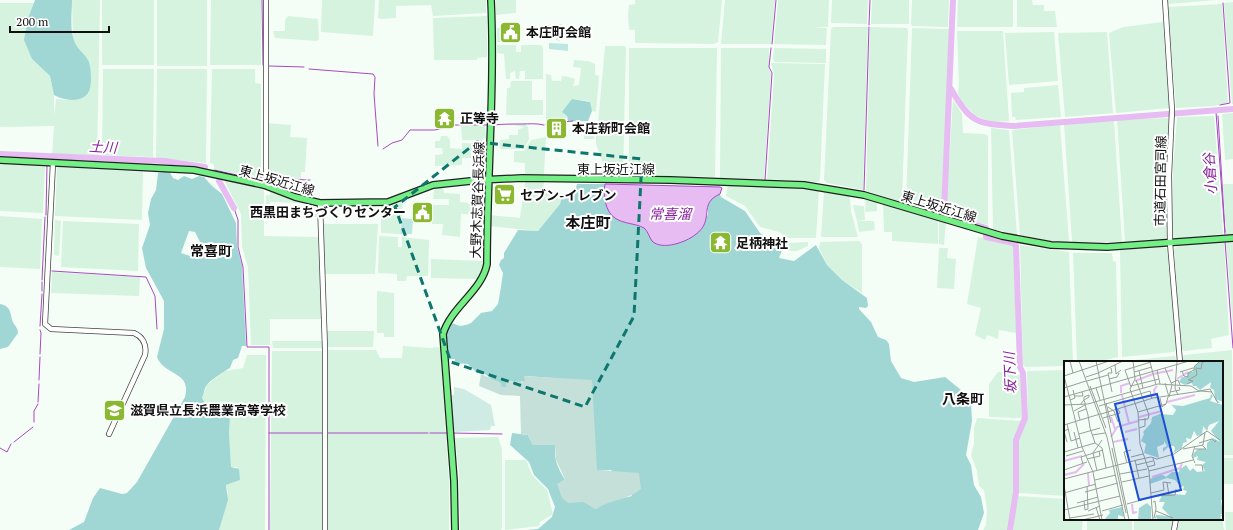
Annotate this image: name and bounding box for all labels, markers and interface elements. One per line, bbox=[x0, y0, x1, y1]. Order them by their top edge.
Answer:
scale bar bbox=[10, 8, 109, 34]
text: 200 m bbox=[16, 14, 49, 29]
public building icon: 本庄町会館 bbox=[498, 19, 524, 45]
place label: 本庄町会館 bbox=[526, 23, 591, 41]
temple icon: 正等寺 bbox=[431, 105, 457, 131]
place label: 正等寺 bbox=[460, 109, 499, 127]
building icon: 本庄新町会館 bbox=[543, 115, 569, 141]
place label: 本庄新町会館 bbox=[572, 119, 650, 137]
street label: 市道石田宮司線 bbox=[1150, 135, 1170, 227]
water label: 土川 bbox=[89, 136, 120, 157]
street label: 大野木志賀谷長浜線 bbox=[466, 141, 488, 259]
water label: 小倉谷 bbox=[1198, 151, 1220, 196]
street label: 東上坂近江線 bbox=[577, 160, 655, 178]
street label: 東上坂近江線 bbox=[237, 161, 317, 199]
supermarket icon: セブン-イレブン bbox=[491, 182, 517, 208]
place label: セブン-イレブン bbox=[520, 186, 616, 204]
street label: 東上坂近江線 bbox=[899, 186, 979, 226]
public building icon: 西黒田まちづくりセンター bbox=[409, 199, 435, 225]
place label: 西黒田まちづくりセンター bbox=[250, 203, 406, 221]
water label: 常喜溜 bbox=[649, 204, 693, 223]
district label: 本庄町 bbox=[565, 212, 611, 232]
temple icon: 足柄神社 bbox=[707, 230, 733, 256]
place label: 足柄神社 bbox=[736, 234, 788, 252]
district label: 常喜町 bbox=[190, 241, 232, 260]
water label: 坂下川 bbox=[999, 350, 1020, 394]
inset map bbox=[1064, 361, 1223, 520]
district label: 八条町 bbox=[942, 389, 984, 408]
school or university icon: 滋賀県立長浜農業高等学校 bbox=[102, 397, 128, 423]
place label: 滋賀県立長浜農業高等学校 bbox=[130, 401, 286, 419]

